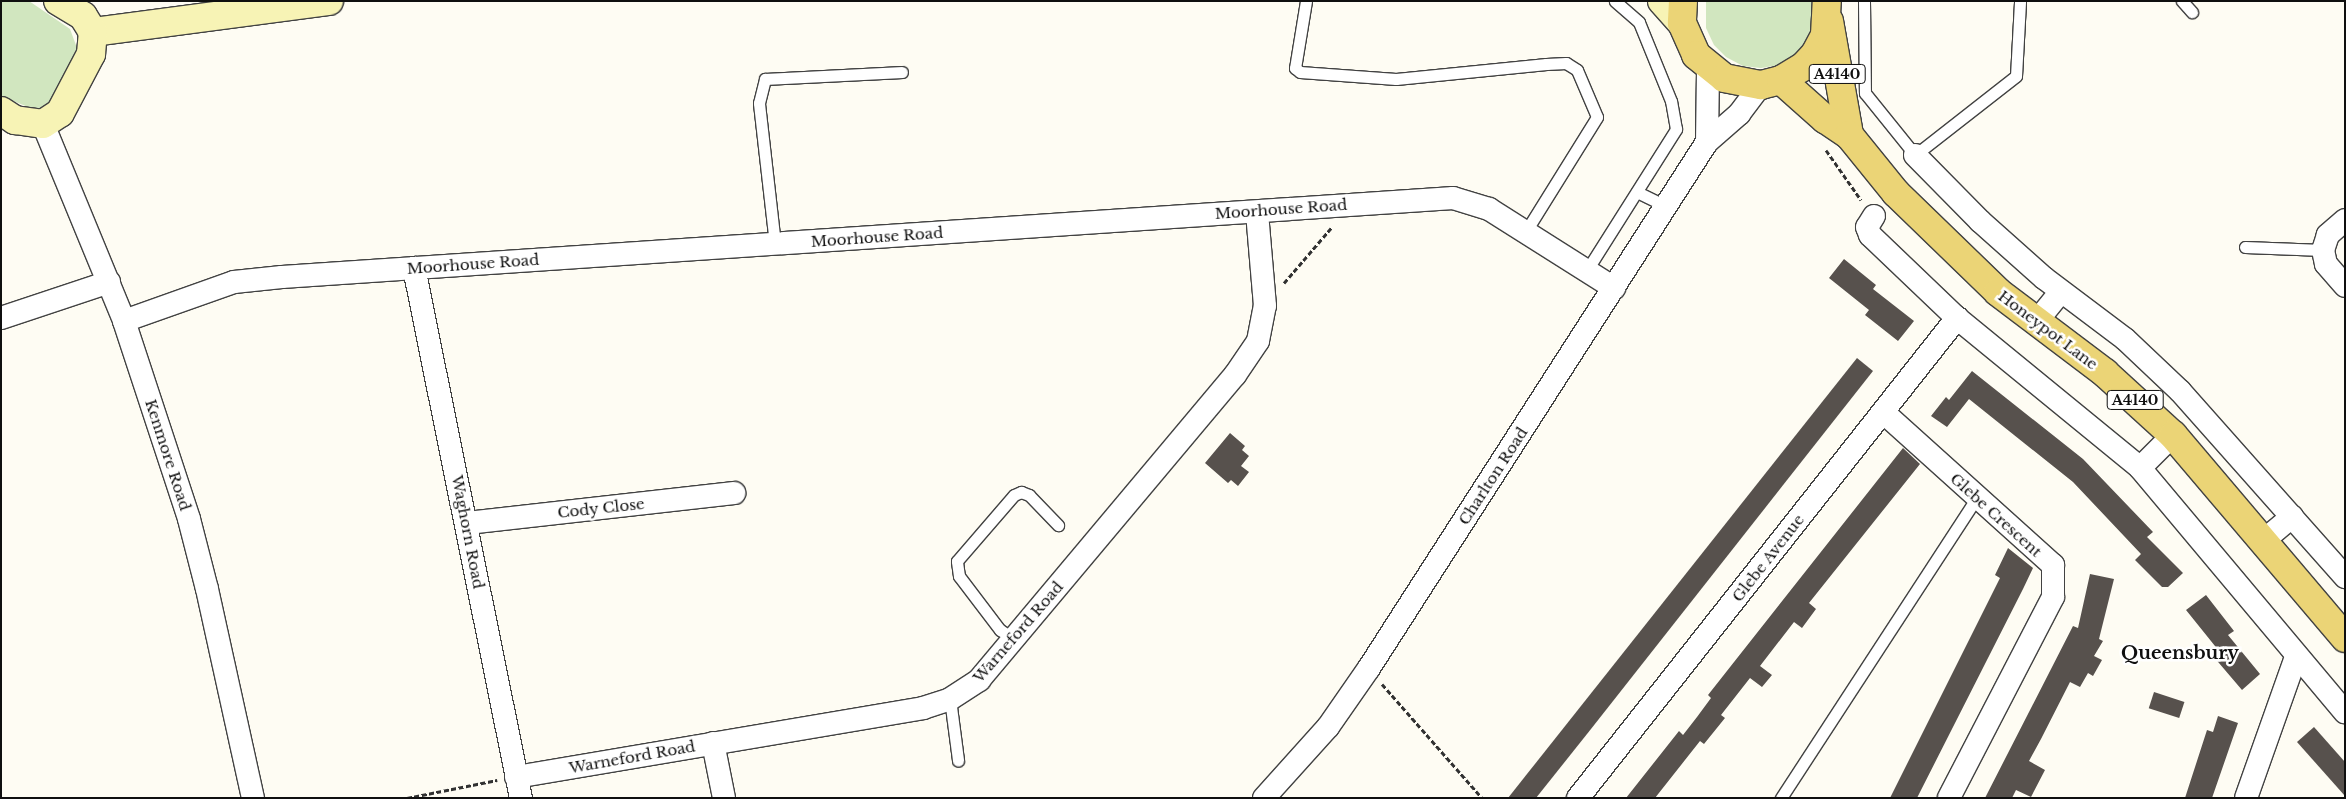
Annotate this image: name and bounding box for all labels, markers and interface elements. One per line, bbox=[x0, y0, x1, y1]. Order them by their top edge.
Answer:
road number: A4140 bbox=[1808, 62, 1866, 86]
street label: Moorhouse Road bbox=[1214, 195, 1348, 223]
street label: Moorhouse Road bbox=[810, 223, 944, 251]
street label: Moorhouse Road bbox=[406, 250, 540, 278]
street label: Honeypot Lane bbox=[1995, 287, 2101, 373]
road number: A4140 bbox=[2106, 388, 2164, 412]
street label: Kenmore Road bbox=[142, 397, 194, 513]
street label: Charlton Road bbox=[1455, 424, 1531, 528]
street label: Glebe Crescent bbox=[1947, 469, 2045, 561]
street label: Waghorn Road bbox=[448, 474, 488, 590]
street label: Cody Close bbox=[556, 494, 646, 522]
street label: Glebe Avenue bbox=[1728, 511, 1808, 605]
street label: Warneford Road bbox=[969, 578, 1067, 686]
district label: Queensbury bbox=[2121, 642, 2239, 664]
street label: Warneford Road bbox=[567, 737, 697, 777]

